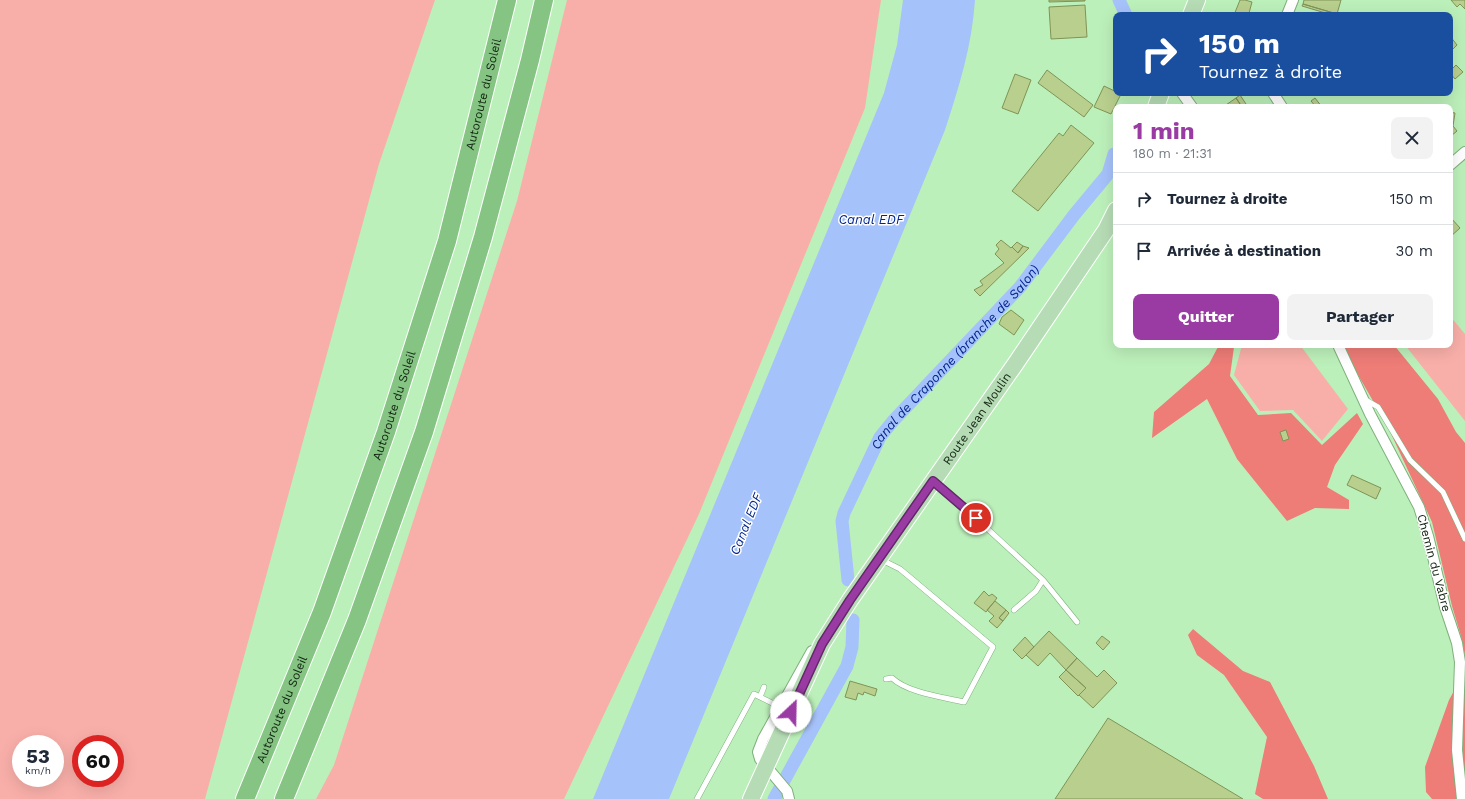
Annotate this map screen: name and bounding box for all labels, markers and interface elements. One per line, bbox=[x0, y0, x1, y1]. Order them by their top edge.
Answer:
text: 150 m bbox=[1199, 27, 1280, 60]
icon: right bbox=[1133, 28, 1185, 80]
street label: Autoroute du Soleil bbox=[463, 37, 504, 151]
text: Tournez à droite bbox=[1199, 61, 1342, 82]
text: 1 min bbox=[1133, 117, 1195, 145]
button: close bbox=[1391, 117, 1433, 159]
text: 180 m · 21:31 bbox=[1133, 146, 1212, 161]
icon: right bbox=[1133, 188, 1155, 210]
text: Tournez à droite bbox=[1167, 190, 1287, 208]
text: 150 m bbox=[1390, 190, 1433, 208]
water label: Canal EDF bbox=[838, 212, 905, 227]
icon: arrive bbox=[1133, 240, 1155, 262]
text: Arrivée à destination bbox=[1167, 242, 1321, 260]
text: 30 m bbox=[1396, 242, 1433, 260]
water label: Canal de Craponne (branche de Salon) bbox=[868, 262, 1042, 452]
button: Quitter bbox=[1133, 294, 1279, 340]
button: Partager bbox=[1287, 294, 1433, 340]
street label: Autoroute du Soleil bbox=[370, 349, 419, 462]
street label: Route Jean Moulin bbox=[940, 370, 1014, 467]
water label: Canal EDF bbox=[727, 490, 766, 557]
pin bbox=[959, 501, 993, 535]
icon: arrive bbox=[965, 507, 987, 529]
street label: Chemin du Vabre bbox=[1414, 513, 1454, 613]
street label: Autoroute du Soleil bbox=[254, 654, 310, 765]
position arrow bbox=[770, 691, 812, 733]
speed limit sign: 60 bbox=[72, 735, 124, 787]
text: 53 bbox=[26, 744, 50, 768]
text: km/h bbox=[25, 765, 51, 776]

